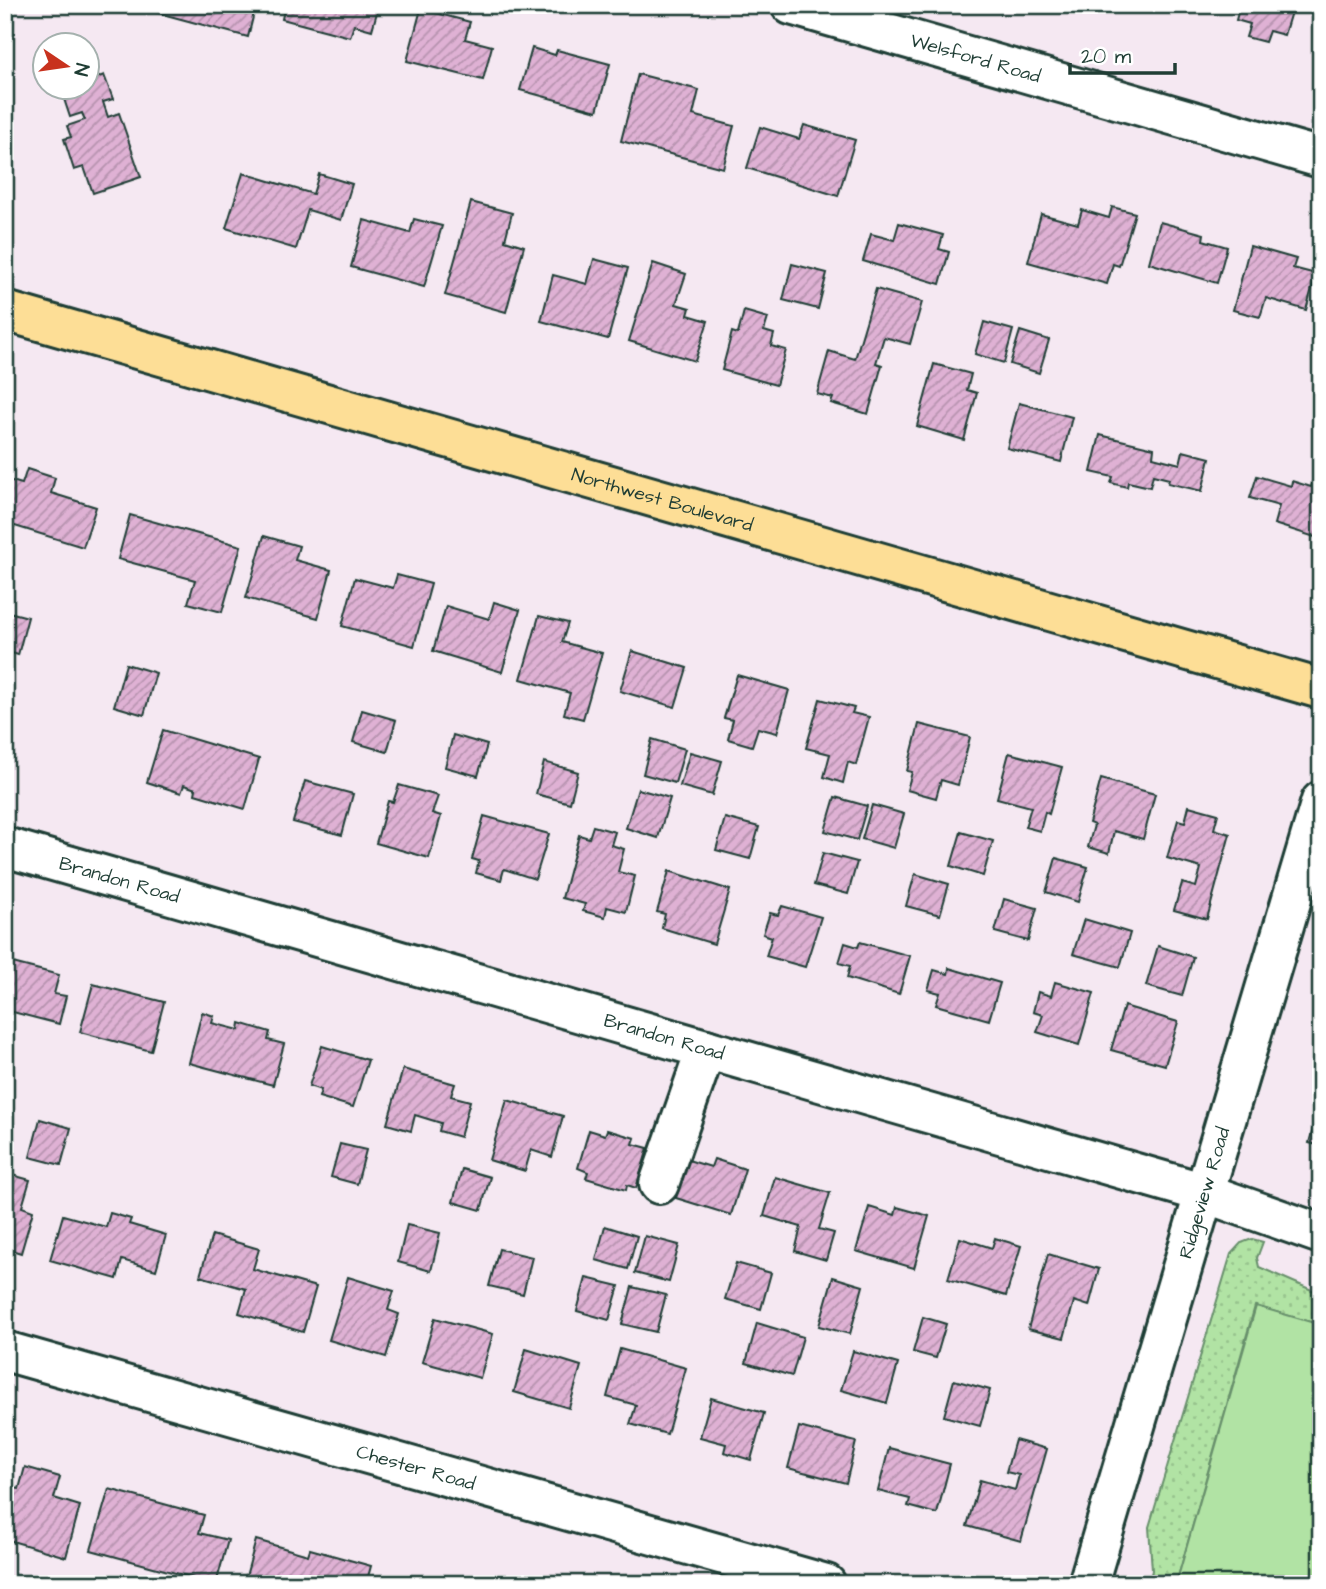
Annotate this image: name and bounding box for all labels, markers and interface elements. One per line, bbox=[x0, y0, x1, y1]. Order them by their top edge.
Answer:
street label: Welsford Road bbox=[907, 27, 1044, 90]
north arrow bbox=[32, 32, 102, 102]
scale bar bbox=[1070, 32, 1176, 76]
text: 20 m bbox=[1081, 42, 1132, 71]
text: N bbox=[67, 61, 96, 78]
street label: Northwest Boulevard bbox=[569, 461, 757, 539]
street label: Brandon Road bbox=[56, 850, 183, 910]
street label: Brandon Road bbox=[601, 1007, 728, 1067]
street label: Ridgeview Road bbox=[1172, 1124, 1237, 1262]
street label: Chester Road bbox=[353, 1438, 479, 1497]

